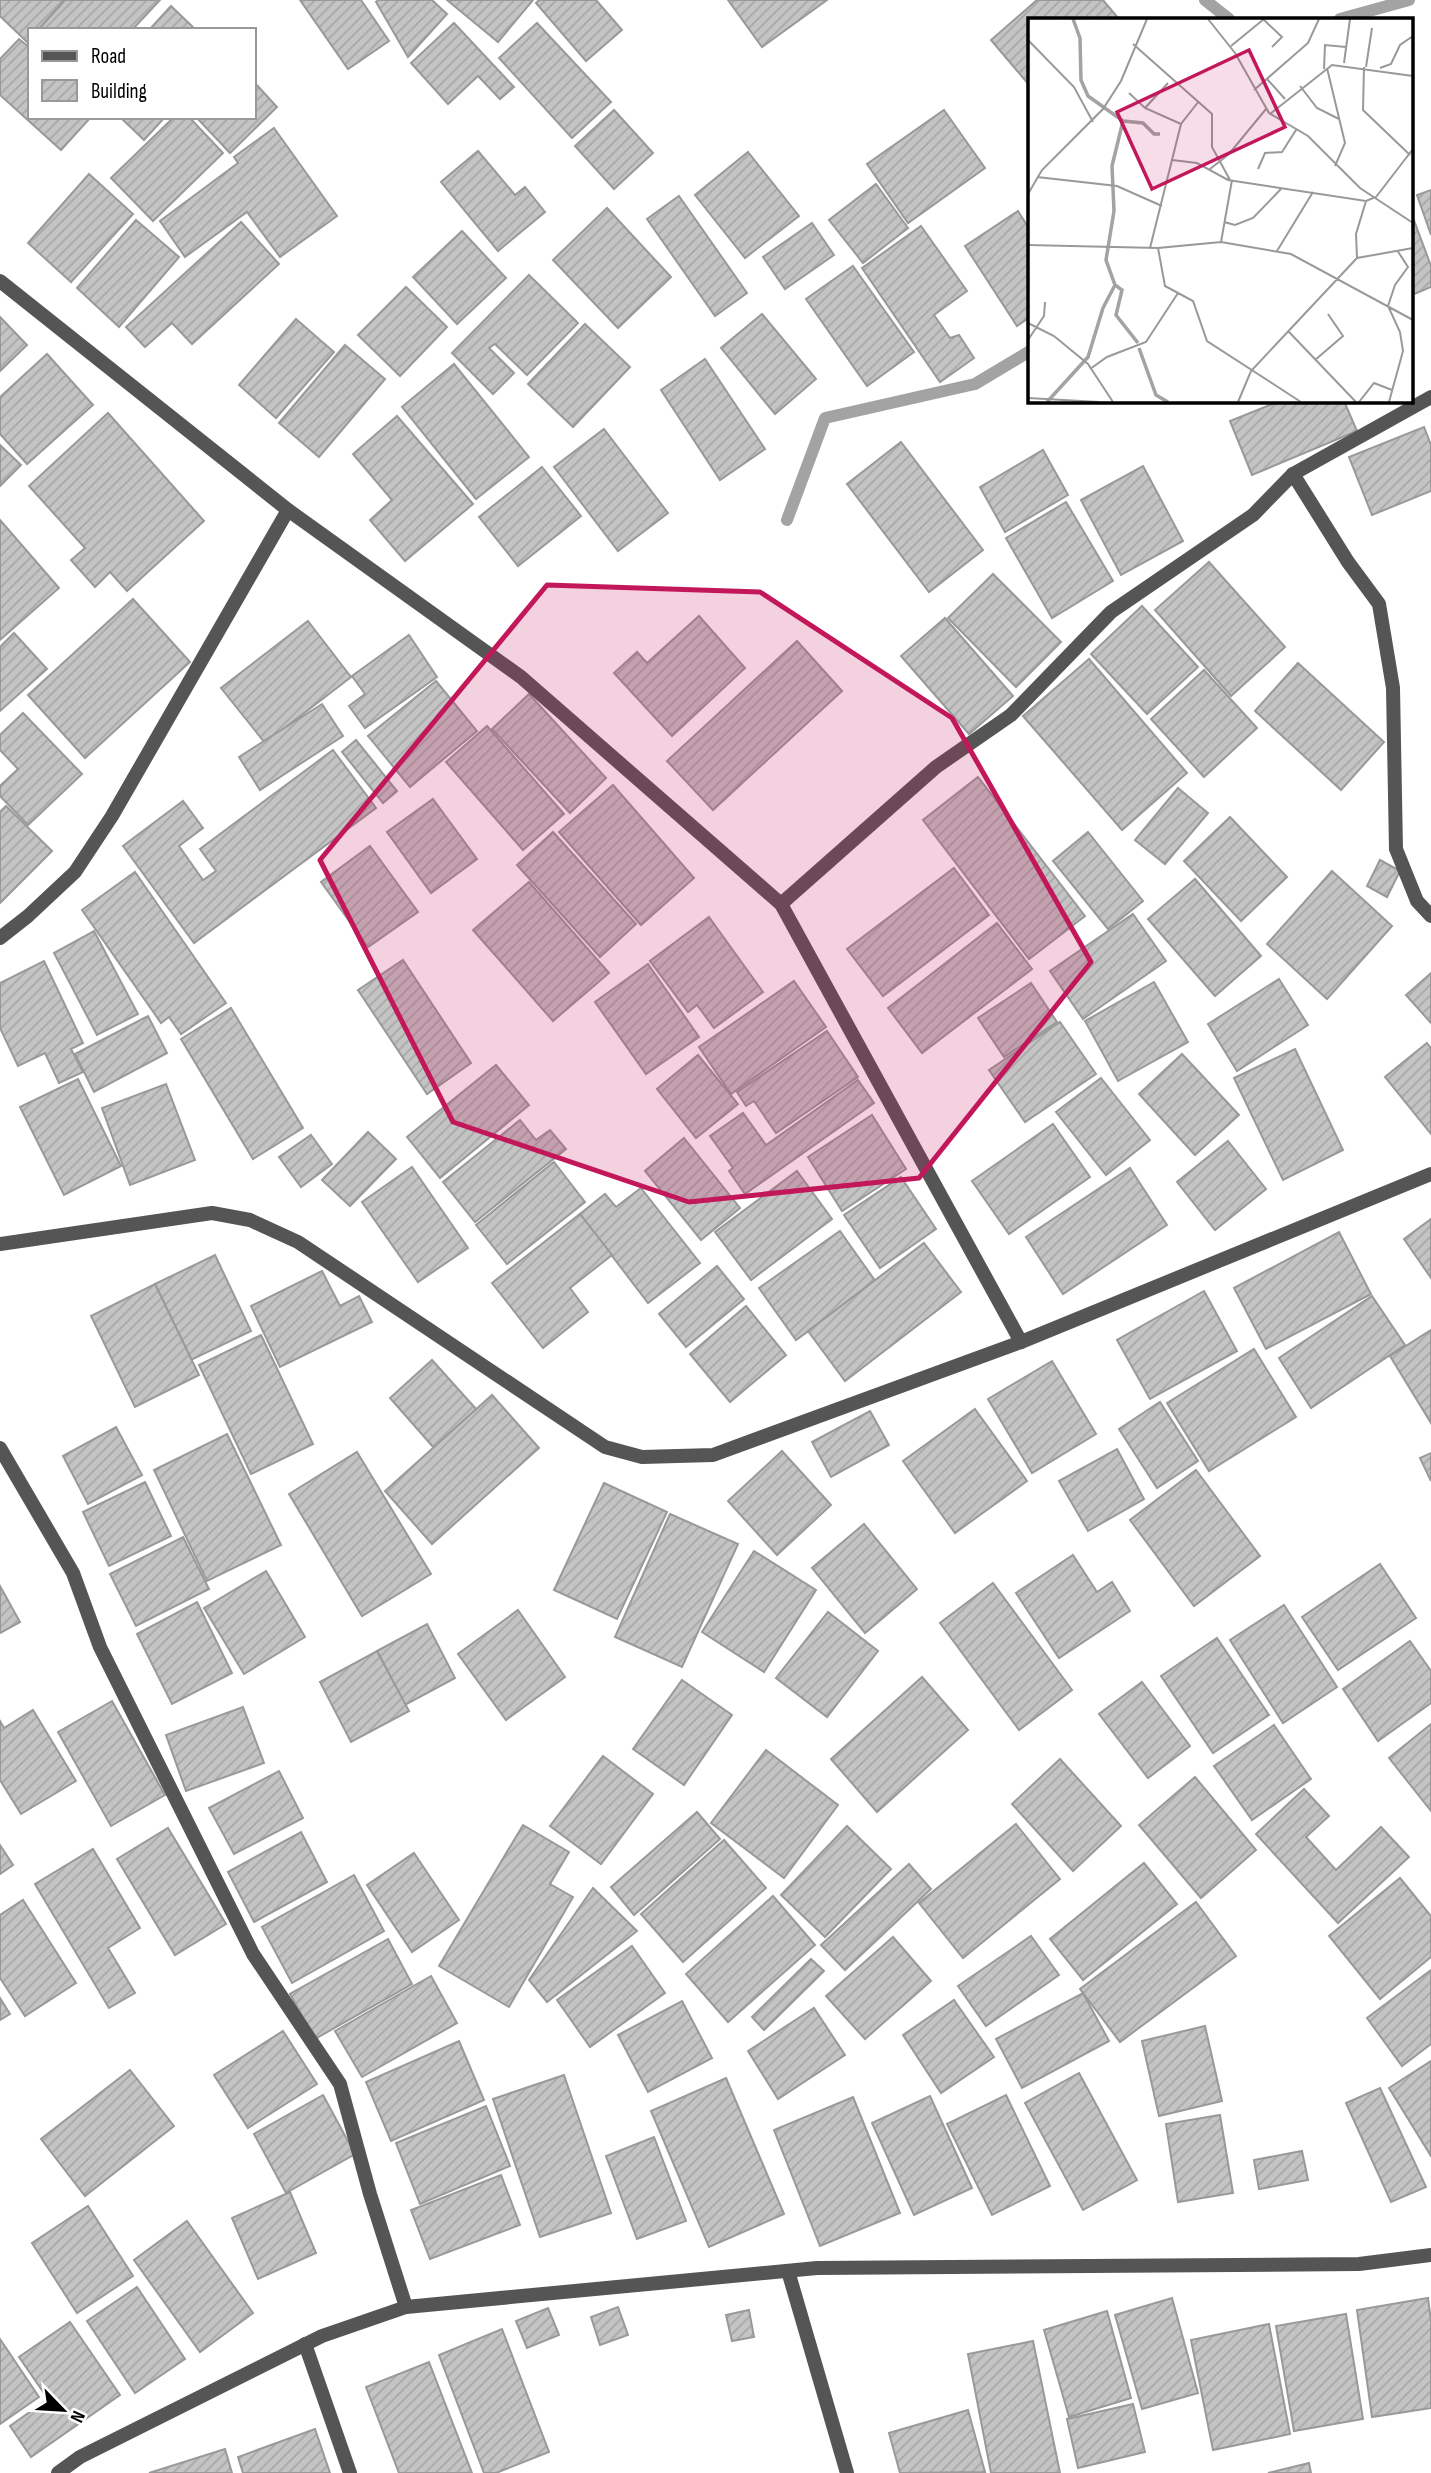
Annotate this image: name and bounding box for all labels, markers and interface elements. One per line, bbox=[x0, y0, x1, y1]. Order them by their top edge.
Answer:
inset map bbox=[1028, 18, 1414, 402]
legend bbox=[28, 28, 256, 119]
text: Road bbox=[91, 44, 126, 69]
text: Building bbox=[91, 79, 147, 104]
north arrow bbox=[28, 2375, 98, 2445]
text: N bbox=[64, 2407, 90, 2426]

